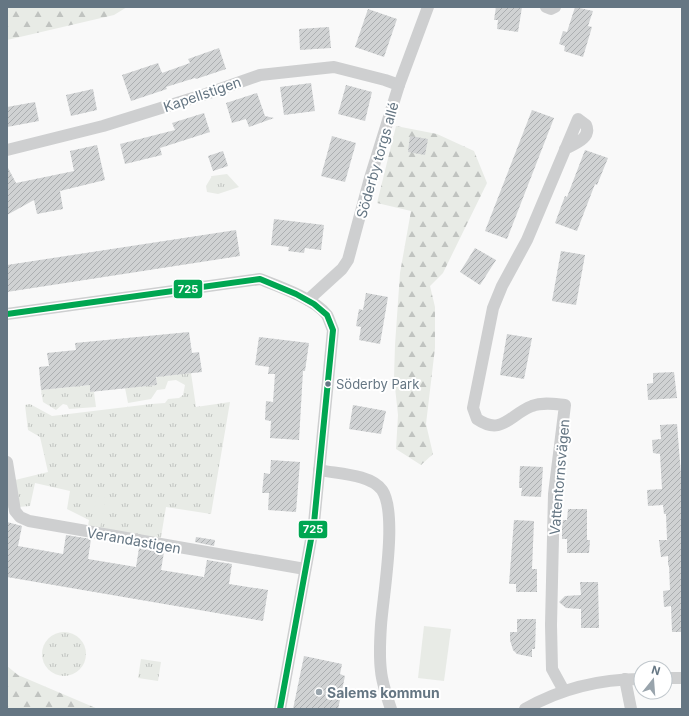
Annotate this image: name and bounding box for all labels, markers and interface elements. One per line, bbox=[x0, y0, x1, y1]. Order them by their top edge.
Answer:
street label: Kapellstigen bbox=[161, 73, 243, 115]
street label: Söderby torgs allé bbox=[352, 100, 402, 220]
line badge: 725 bbox=[173, 279, 203, 299]
text: 725 bbox=[178, 282, 198, 296]
place label: Söderby Park bbox=[336, 376, 419, 392]
marker: Söderby Park bbox=[323, 379, 333, 389]
street label: Vattentornsvägen bbox=[545, 418, 573, 536]
line badge: 725 bbox=[298, 520, 328, 539]
text: 725 bbox=[303, 522, 323, 536]
street label: Verandastigen bbox=[86, 523, 182, 557]
north arrow bbox=[633, 660, 673, 700]
text: N bbox=[650, 663, 662, 678]
place label: Salems kommun bbox=[327, 684, 440, 701]
marker: Salems kommun bbox=[314, 687, 324, 697]

